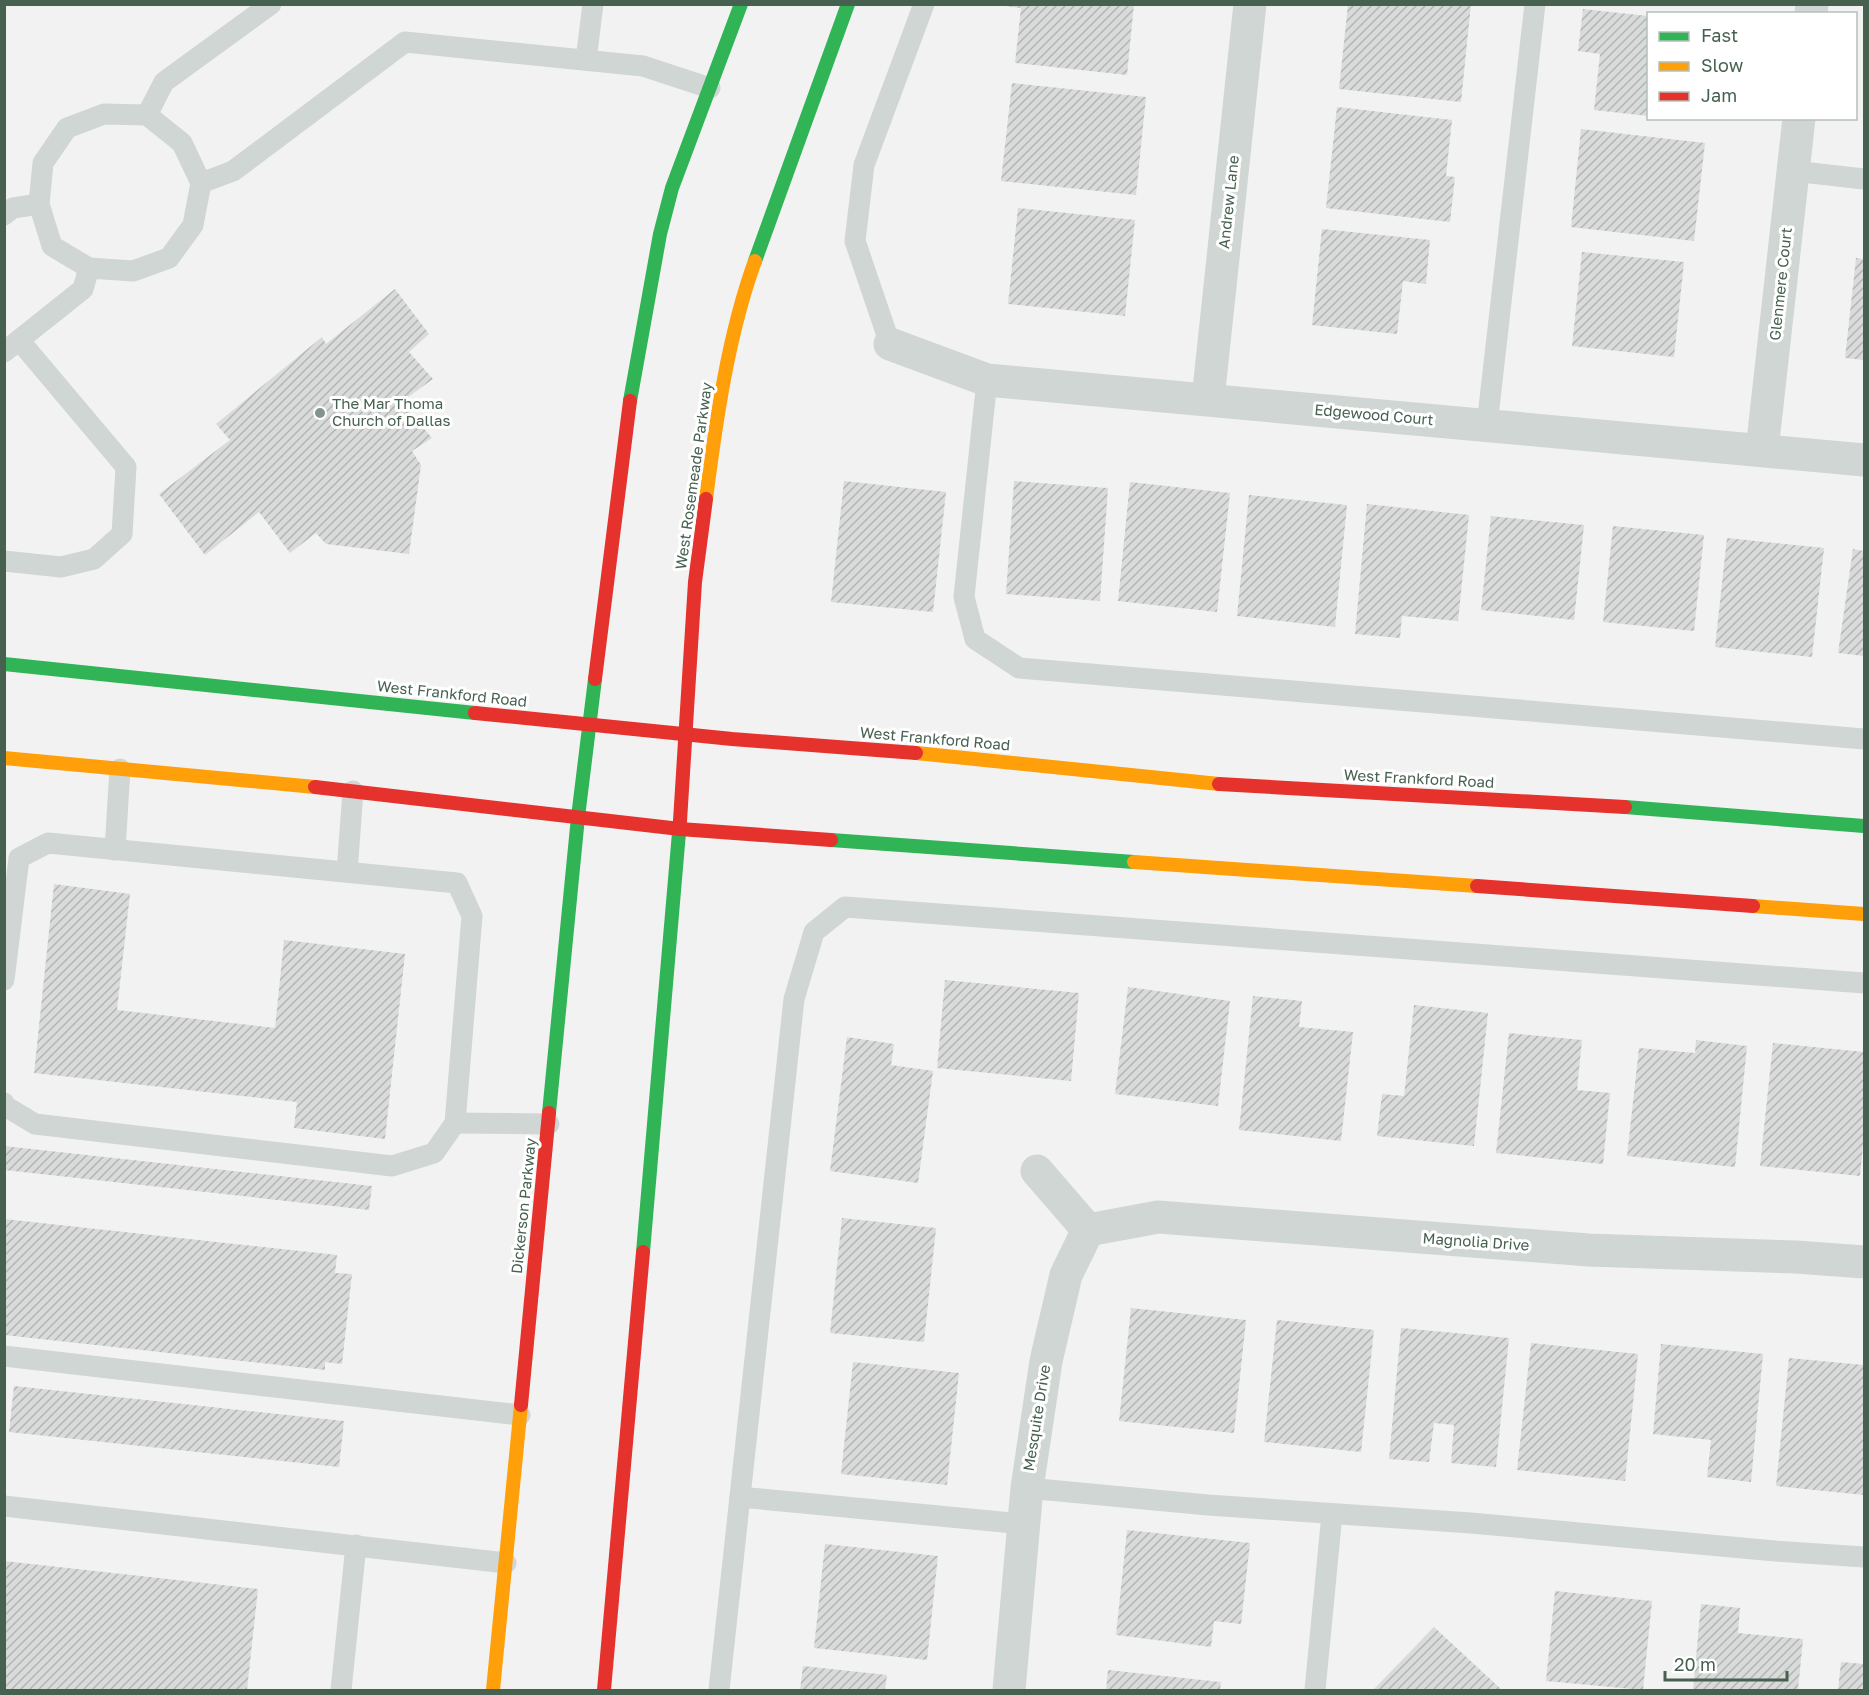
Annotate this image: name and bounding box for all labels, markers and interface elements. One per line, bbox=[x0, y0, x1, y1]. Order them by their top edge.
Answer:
legend bbox=[1647, 12, 1857, 120]
text: Fast bbox=[1701, 24, 1738, 46]
text: Slow bbox=[1701, 54, 1744, 76]
text: Jam bbox=[1701, 84, 1737, 106]
street label: Andrew Lane bbox=[1214, 154, 1242, 249]
street label: Glenmere Court bbox=[1765, 226, 1795, 341]
street label: West Rosemeade Parkway bbox=[671, 380, 715, 571]
place label: The Mar Thoma Church of Dallas bbox=[332, 394, 450, 429]
street label: Edgewood Court bbox=[1314, 400, 1434, 428]
marker: The Mar Thoma Church of Dallas bbox=[313, 406, 327, 420]
street label: West Frankford Road bbox=[376, 676, 528, 710]
street label: West Frankford Road bbox=[859, 722, 1011, 754]
street label: West Frankford Road bbox=[1343, 765, 1495, 791]
street label: Dickerson Parkway bbox=[507, 1137, 539, 1275]
street label: Magnolia Drive bbox=[1422, 1228, 1530, 1254]
street label: Mesquite Drive bbox=[1019, 1363, 1053, 1472]
scale bar bbox=[1665, 1644, 1786, 1682]
text: 20 m bbox=[1674, 1653, 1716, 1675]

